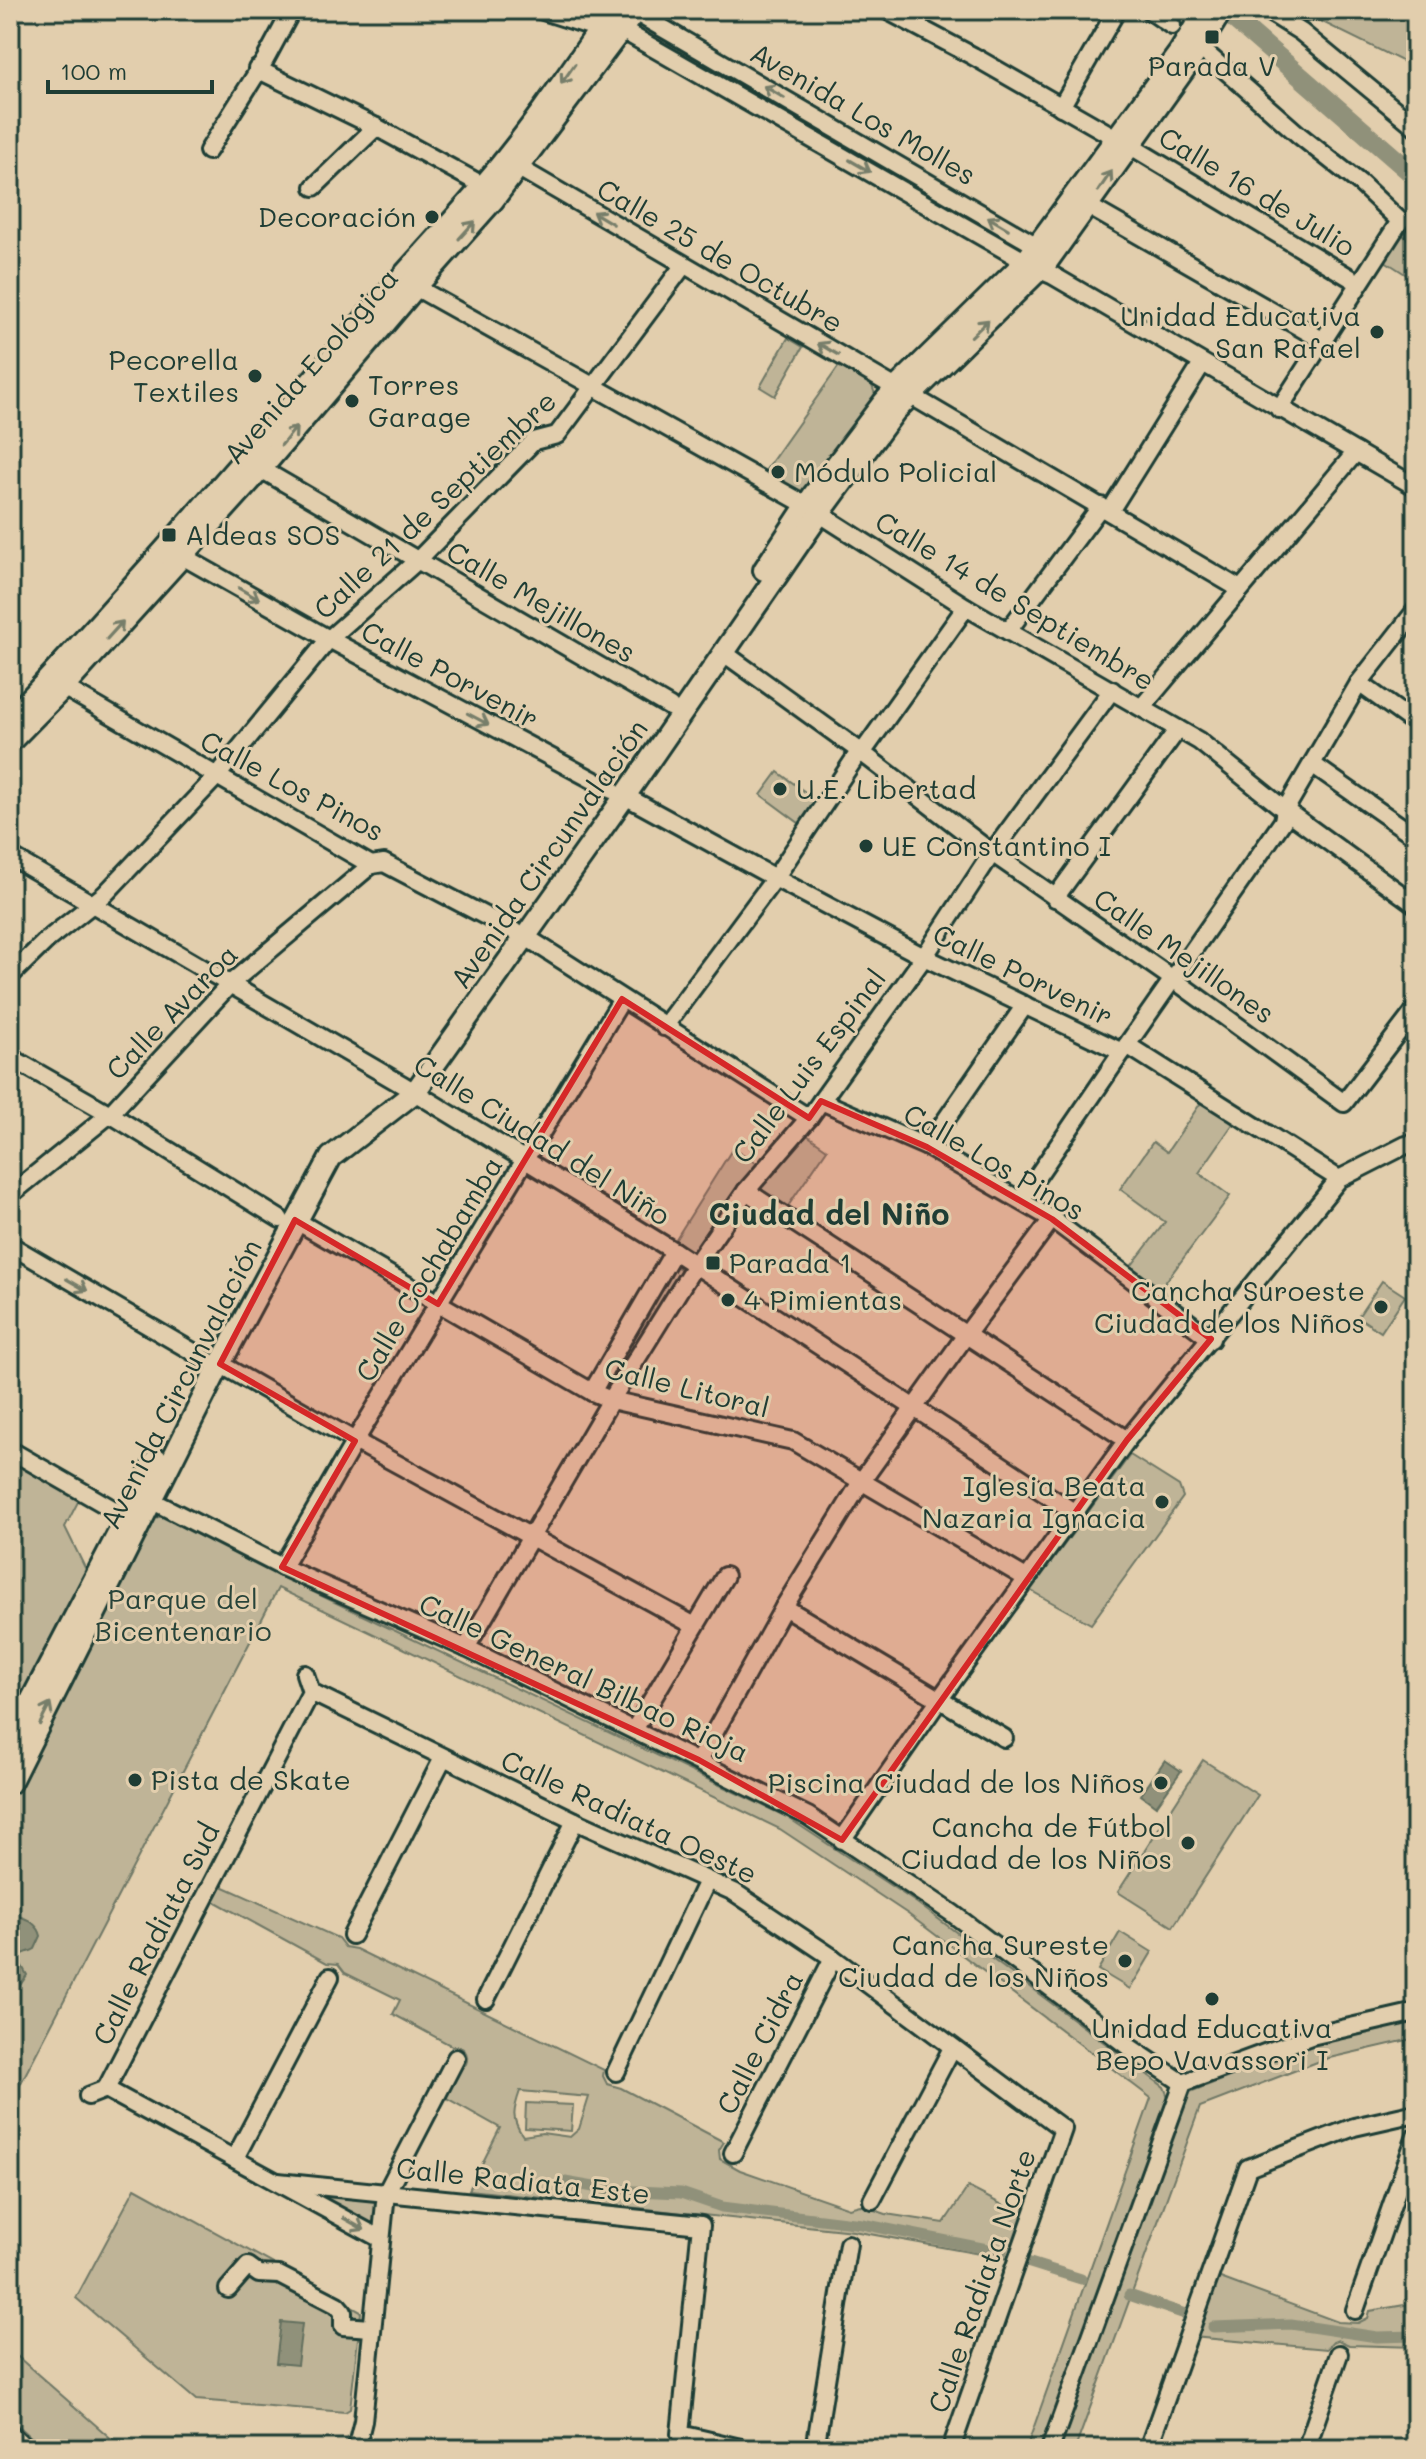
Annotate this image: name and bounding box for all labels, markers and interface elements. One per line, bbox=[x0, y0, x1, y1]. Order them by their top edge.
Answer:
marker: Parada V bbox=[1203, 28, 1221, 46]
street label: Avenida Los Molles bbox=[744, 34, 983, 192]
scale bar bbox=[48, 44, 212, 94]
place label: Parada V bbox=[1148, 47, 1276, 83]
text: 100 m bbox=[60, 55, 127, 86]
one-way arrow bbox=[560, 62, 576, 84]
one-way arrow bbox=[762, 83, 785, 99]
street label: Calle 16 de Julio bbox=[1153, 118, 1362, 264]
one-way arrow bbox=[848, 158, 871, 174]
street label: Calle 25 de Octubre bbox=[591, 170, 850, 340]
one-way arrow bbox=[1097, 170, 1113, 192]
place label: Decoración bbox=[258, 198, 416, 234]
marker: Decoración bbox=[423, 208, 441, 226]
one-way arrow bbox=[592, 210, 615, 226]
one-way arrow bbox=[987, 215, 1010, 231]
one-way arrow bbox=[457, 220, 476, 240]
street label: Avenida Ecológica bbox=[215, 260, 405, 471]
place label: Unidad Educativa San Rafael bbox=[1120, 297, 1361, 365]
one-way arrow bbox=[970, 319, 989, 338]
marker: Unidad Educativa San Rafael bbox=[1368, 323, 1386, 341]
place label: Pecorella Textiles bbox=[109, 341, 239, 409]
one-way arrow bbox=[817, 341, 840, 357]
place label: Torres Garage bbox=[368, 366, 471, 434]
marker: Pecorella Textiles bbox=[246, 367, 264, 385]
street label: Calle 21 de Septiembre bbox=[305, 382, 563, 626]
marker: Torres Garage bbox=[343, 392, 361, 410]
one-way arrow bbox=[279, 426, 297, 447]
place label: Módulo Policial bbox=[794, 453, 997, 489]
marker: Módulo Policial bbox=[769, 463, 787, 481]
street label: Calle 14 de Septiembre bbox=[869, 502, 1162, 698]
place label: Aldeas SOS bbox=[185, 516, 340, 552]
marker: Aldeas SOS bbox=[160, 526, 178, 544]
street label: Calle Mejillones bbox=[440, 532, 643, 670]
one-way arrow bbox=[237, 587, 261, 602]
street label: Calle Porvenir bbox=[356, 612, 545, 736]
one-way arrow bbox=[106, 620, 124, 640]
one-way arrow bbox=[465, 711, 489, 727]
street label: Avenida Circunvalación bbox=[441, 712, 655, 995]
street label: Calle Los Pinos bbox=[194, 722, 391, 849]
place label: U.E. Libertad bbox=[796, 770, 976, 806]
marker: U.E. Libertad bbox=[771, 780, 789, 798]
place label: UE Constantino I bbox=[882, 827, 1111, 863]
marker: UE Constantino I bbox=[857, 837, 875, 855]
street label: Calle Mejillones bbox=[1087, 879, 1282, 1031]
street label: Calle Porvenir bbox=[928, 915, 1119, 1033]
street label: Calle Avaroa bbox=[98, 936, 245, 1087]
street label: Calle Luis Espinal bbox=[723, 961, 893, 1170]
street label: Calle Ciudad del Niño bbox=[407, 1045, 678, 1233]
street label: Calle Los Pinos bbox=[898, 1095, 1091, 1227]
street label: Calle Cochabamba bbox=[347, 1149, 510, 1388]
district label: Ciudad del Niño bbox=[709, 1193, 949, 1233]
street label: Avenida Circunvalación bbox=[91, 1232, 269, 1535]
place label: Parada 1 bbox=[729, 1244, 852, 1280]
marker: Parada 1 bbox=[704, 1254, 722, 1272]
place label: Cancha Suroeste Ciudad de los Niños bbox=[1094, 1272, 1365, 1340]
one-way arrow bbox=[65, 1277, 88, 1293]
place label: 4 Pimientas bbox=[744, 1281, 902, 1317]
marker: 4 Pimientas bbox=[719, 1291, 737, 1309]
marker: Cancha Suroeste Ciudad de los Niños bbox=[1372, 1298, 1390, 1316]
street label: Calle Litoral bbox=[601, 1349, 773, 1425]
place label: Iglesia Beata Nazaria Ignacia bbox=[922, 1467, 1146, 1535]
marker: Iglesia Beata Nazaria Ignacia bbox=[1153, 1493, 1171, 1511]
park label: Parque del Bicentenario bbox=[94, 1580, 272, 1648]
street label: Calle General Bilbao Rioja bbox=[414, 1585, 755, 1769]
one-way arrow bbox=[38, 1702, 54, 1726]
street label: Calle Radiata Oeste bbox=[496, 1741, 763, 1891]
place label: Pista de Skate bbox=[151, 1761, 351, 1797]
place label: Piscina Ciudad de los Niños bbox=[768, 1764, 1145, 1800]
marker: Pista de Skate bbox=[126, 1771, 144, 1789]
marker: Piscina Ciudad de los Niños bbox=[1152, 1774, 1170, 1792]
place label: Cancha de Fútbol Ciudad de los Niños bbox=[901, 1808, 1172, 1876]
street label: Calle Radiata Sud bbox=[84, 1816, 227, 2051]
marker: Cancha de Fútbol Ciudad de los Niños bbox=[1179, 1834, 1197, 1852]
place label: Cancha Sureste Ciudad de los Niños bbox=[838, 1926, 1109, 1994]
marker: Cancha Sureste Ciudad de los Niños bbox=[1116, 1952, 1134, 1970]
street label: Calle Cidra bbox=[708, 1965, 810, 2120]
marker: Unidad Educativa Bepo Vavassori I bbox=[1203, 1990, 1221, 2008]
place label: Unidad Educativa Bepo Vavassori I bbox=[1092, 2009, 1332, 2077]
street label: Calle Radiata Norte bbox=[919, 2144, 1043, 2417]
street label: Calle Radiata Este bbox=[394, 2149, 652, 2211]
one-way arrow bbox=[342, 2216, 365, 2232]

